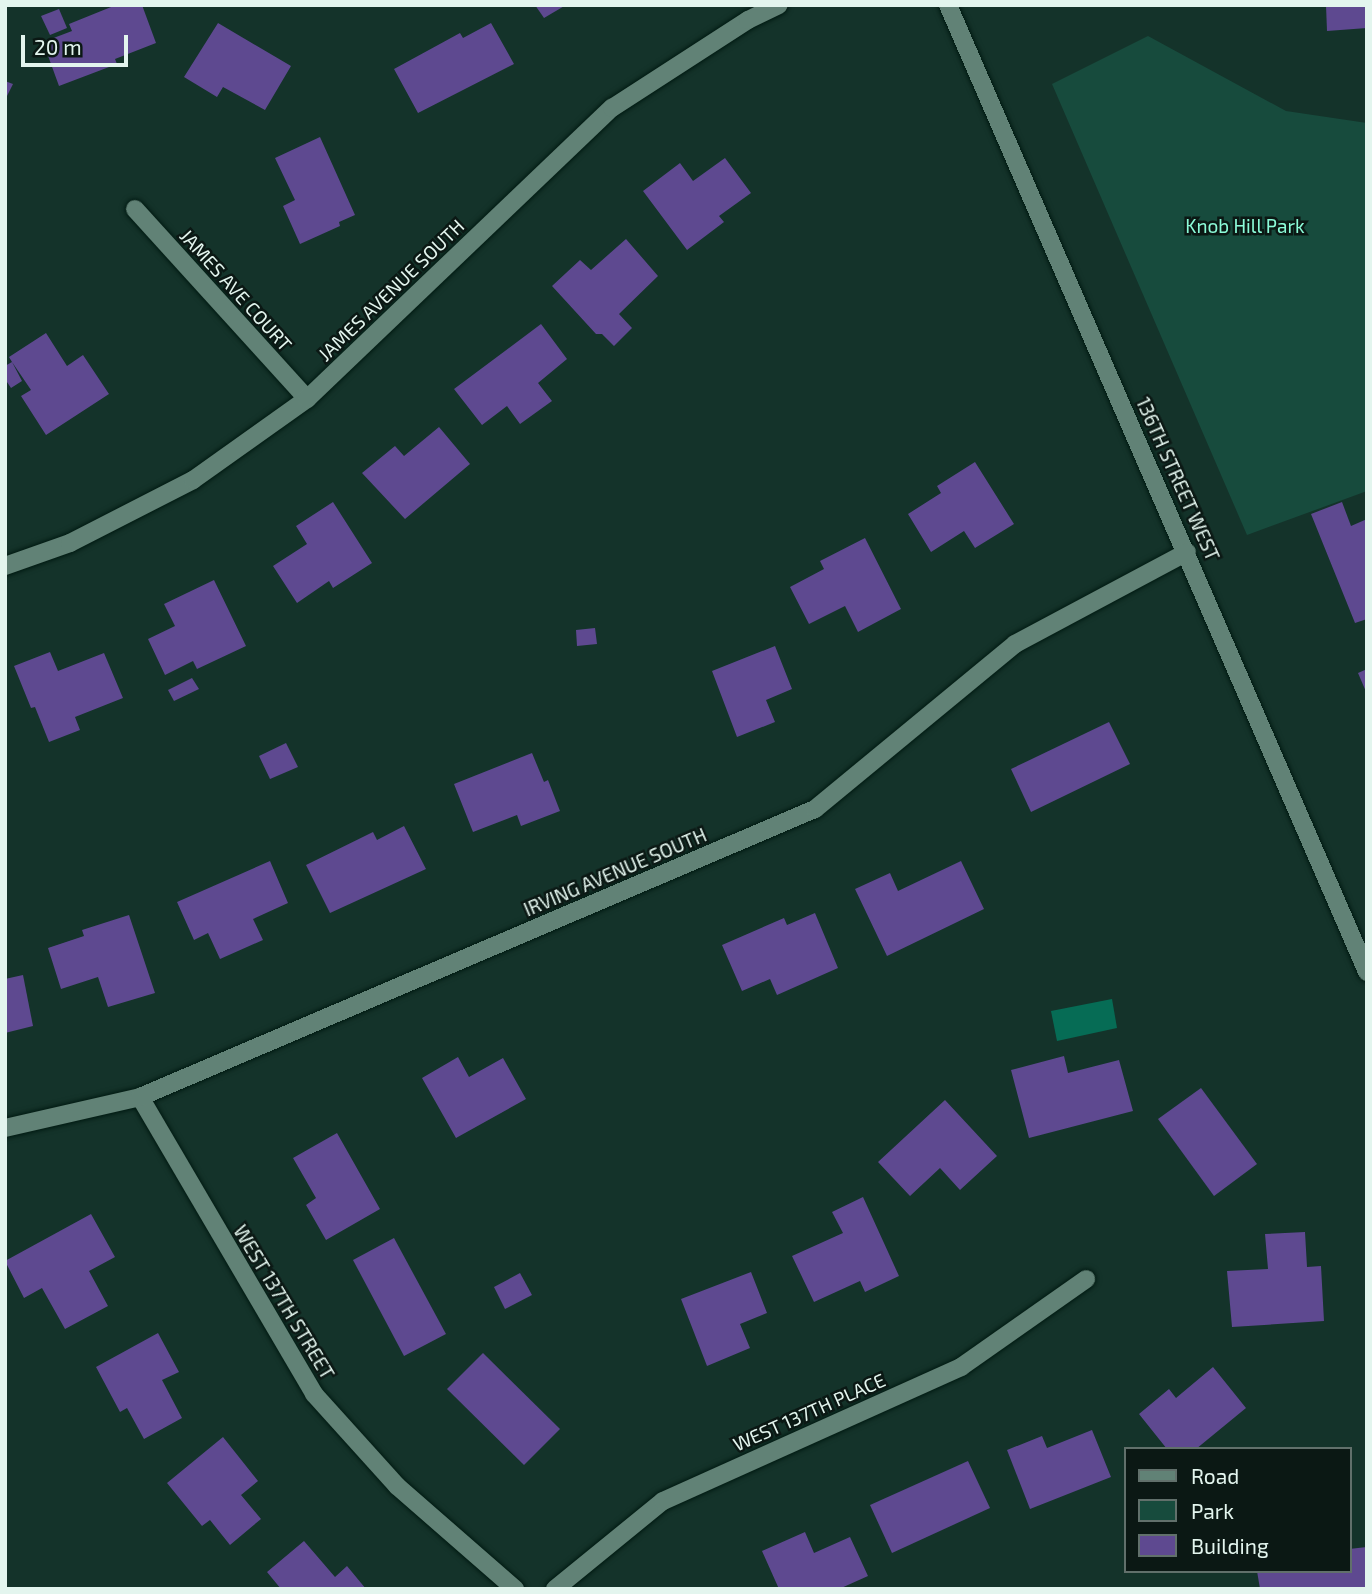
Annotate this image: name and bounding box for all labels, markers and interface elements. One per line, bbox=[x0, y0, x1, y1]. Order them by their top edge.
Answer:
scale bar bbox=[24, 21, 131, 65]
text: 20 m bbox=[34, 34, 82, 59]
street label: JAMES AVENUE SOUTH bbox=[313, 214, 469, 366]
park label: Knob Hill Park bbox=[1185, 215, 1305, 237]
street label: JAMES AVE COURT bbox=[175, 224, 297, 356]
street label: 136TH STREET WEST bbox=[1132, 393, 1224, 565]
street label: IRVING AVENUE SOUTH bbox=[520, 823, 710, 921]
street label: WEST 137TH STREET bbox=[229, 1221, 339, 1383]
street label: WEST 137TH PLACE bbox=[729, 1368, 889, 1456]
legend bbox=[1124, 1447, 1351, 1573]
text: Road bbox=[1191, 1463, 1239, 1488]
text: Park bbox=[1191, 1498, 1234, 1523]
text: Building bbox=[1191, 1533, 1269, 1558]

